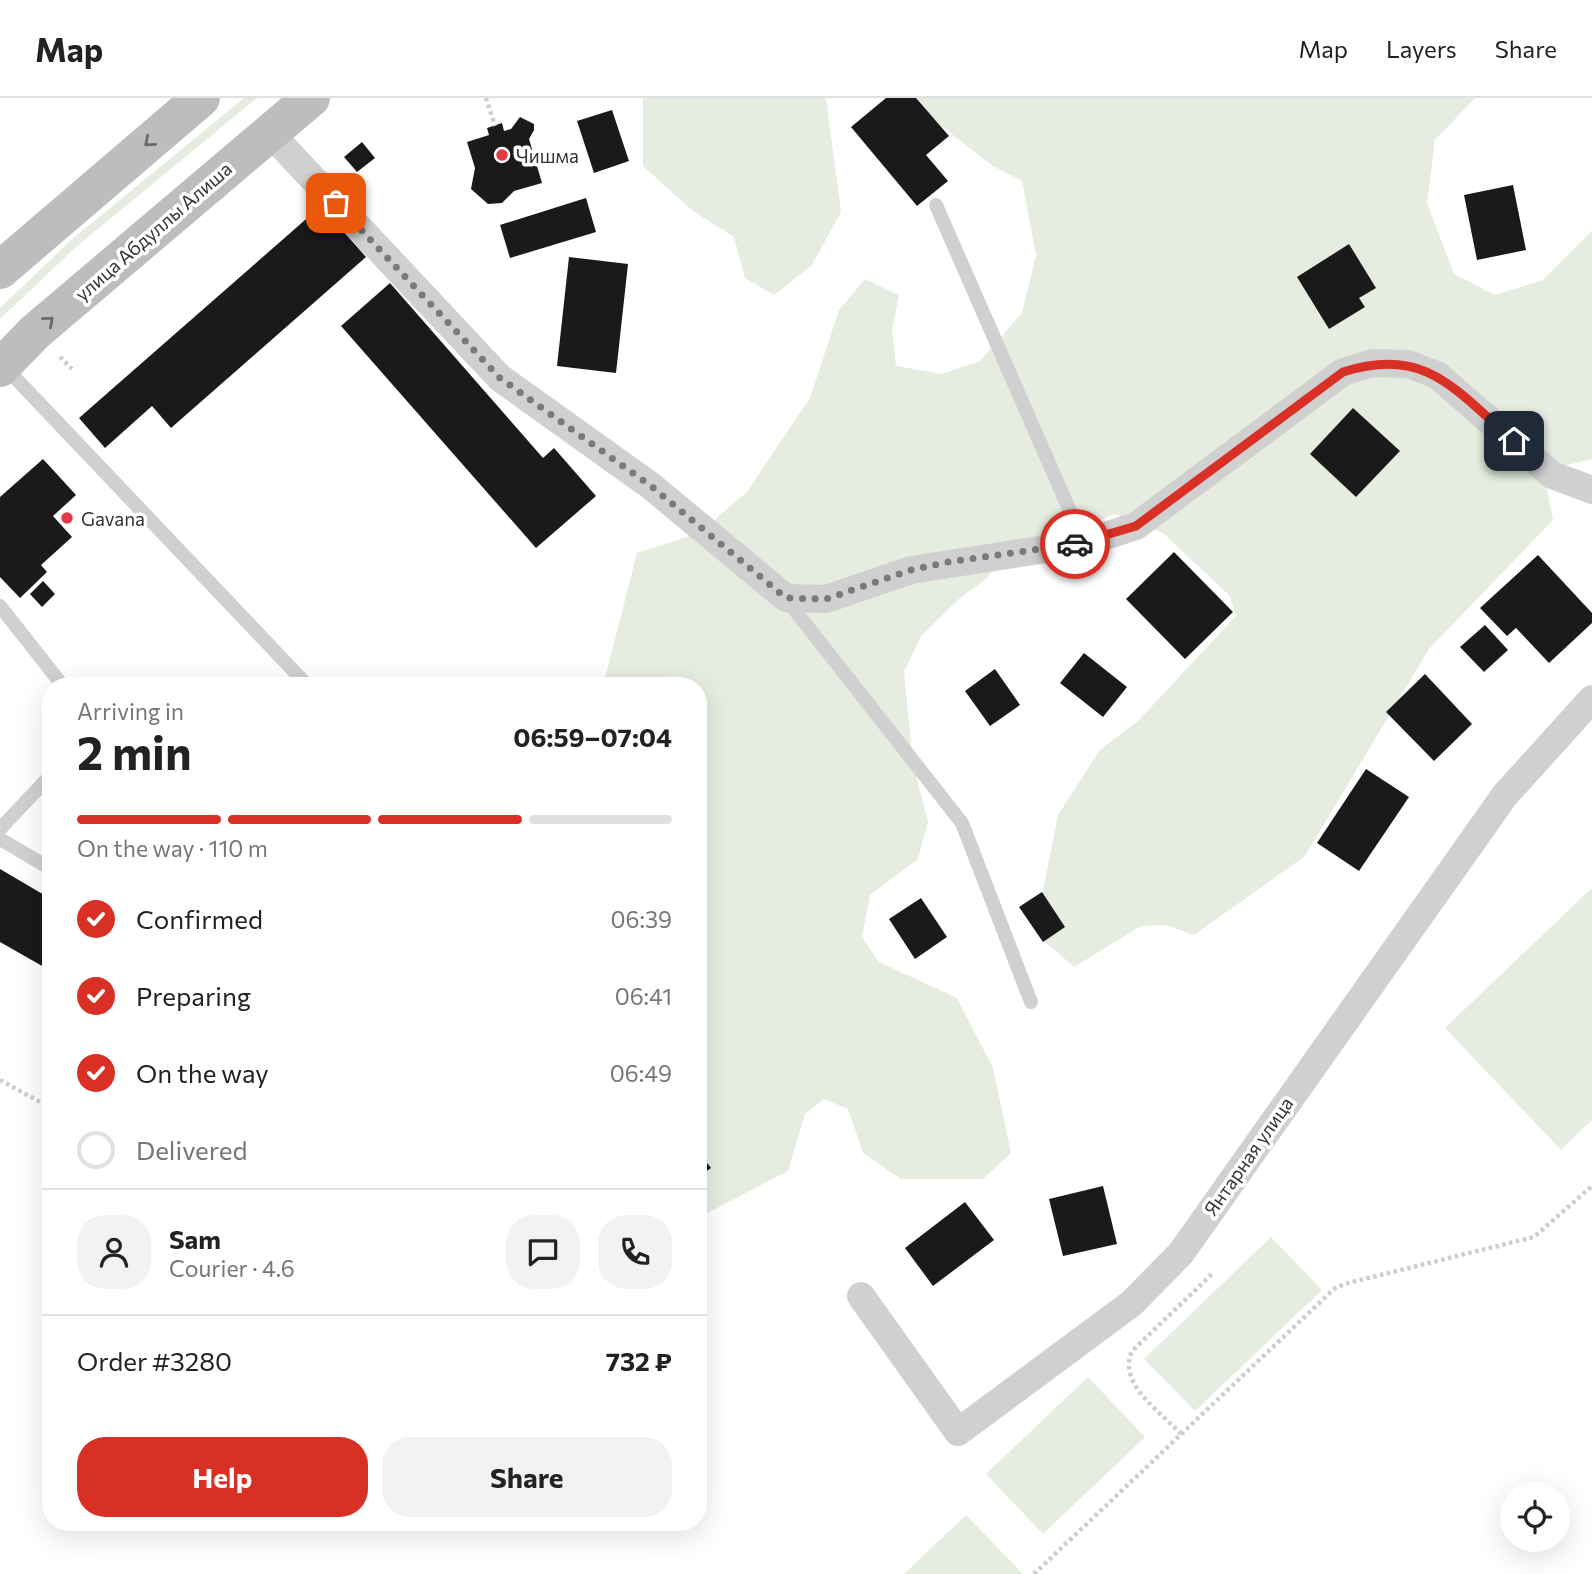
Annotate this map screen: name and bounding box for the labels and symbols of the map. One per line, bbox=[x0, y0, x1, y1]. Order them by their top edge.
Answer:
one-way arrow bbox=[145, 134, 158, 146]
place label: Чишма bbox=[516, 144, 579, 167]
marker: Чишма bbox=[494, 147, 510, 163]
street label: улица Абдуллы Алиша bbox=[70, 157, 236, 305]
pin bbox=[306, 173, 366, 233]
one-way arrow bbox=[41, 316, 54, 329]
pin bbox=[1484, 411, 1544, 471]
place label: Gavana bbox=[81, 507, 145, 530]
courier bbox=[1040, 509, 1110, 579]
marker: Gavana bbox=[59, 510, 75, 526]
street label: Янтарная улица bbox=[1199, 1092, 1297, 1220]

